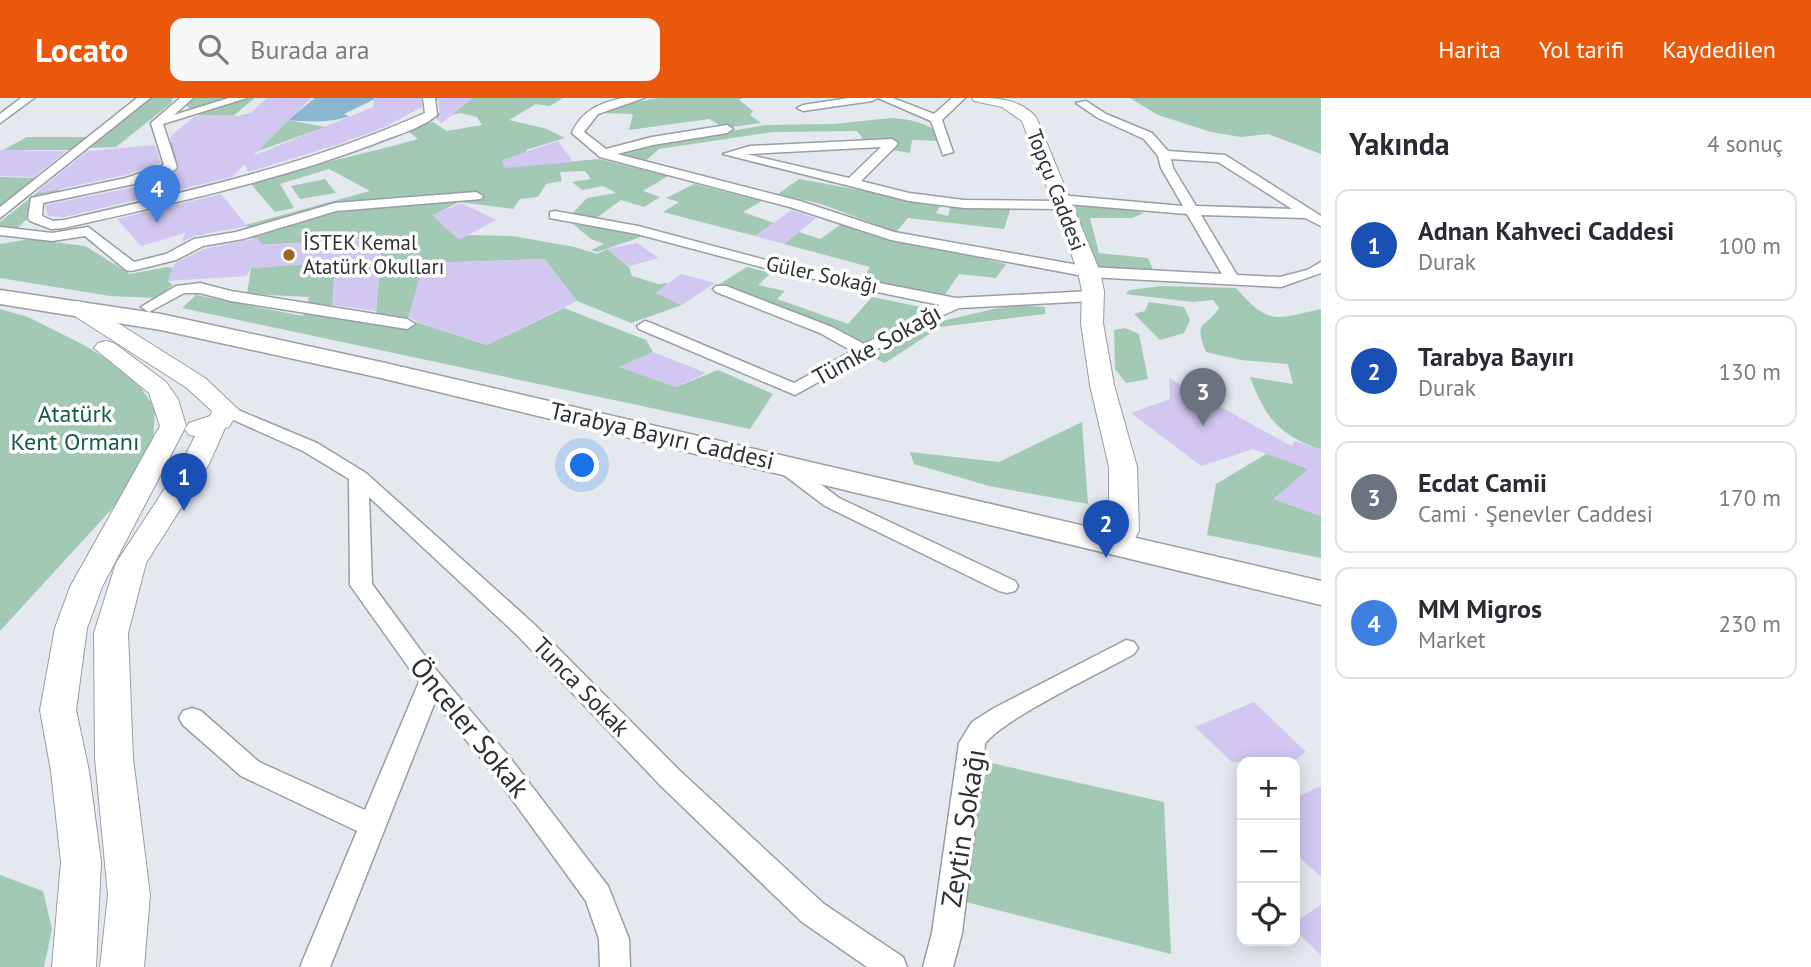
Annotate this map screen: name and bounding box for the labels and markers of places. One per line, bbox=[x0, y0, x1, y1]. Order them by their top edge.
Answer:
pin: 4 bbox=[134, 165, 180, 223]
place label: İSTEK Kemal Atatürk Okulları bbox=[303, 229, 444, 280]
marker: İSTEK Kemal Atatürk Okulları bbox=[281, 247, 297, 263]
pin: 3 bbox=[1180, 368, 1226, 426]
pin: 1 bbox=[161, 453, 207, 511]
pin: 2 bbox=[1083, 500, 1129, 558]

